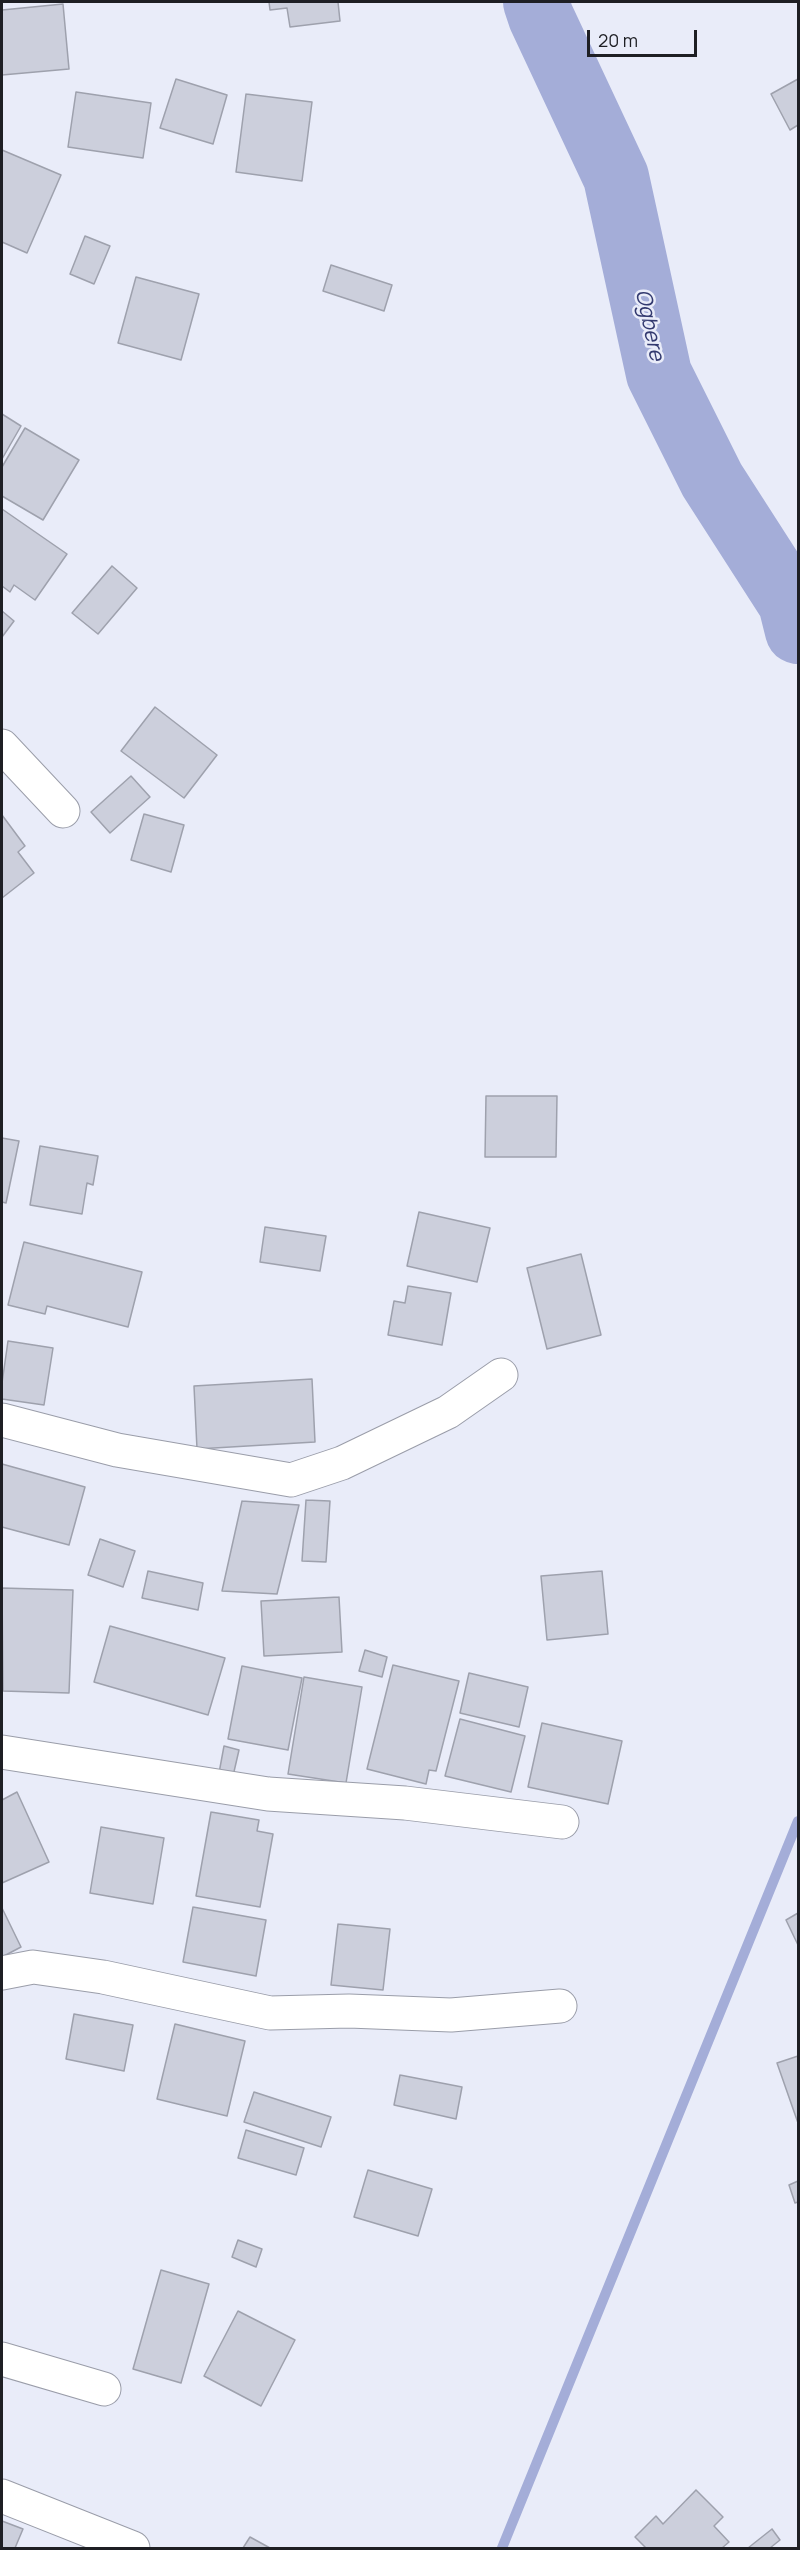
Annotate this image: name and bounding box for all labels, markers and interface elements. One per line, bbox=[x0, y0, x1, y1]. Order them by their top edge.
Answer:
scale bar bbox=[590, 18, 700, 56]
text: 20 m bbox=[598, 28, 638, 52]
water label: Ogbere bbox=[629, 287, 669, 363]

